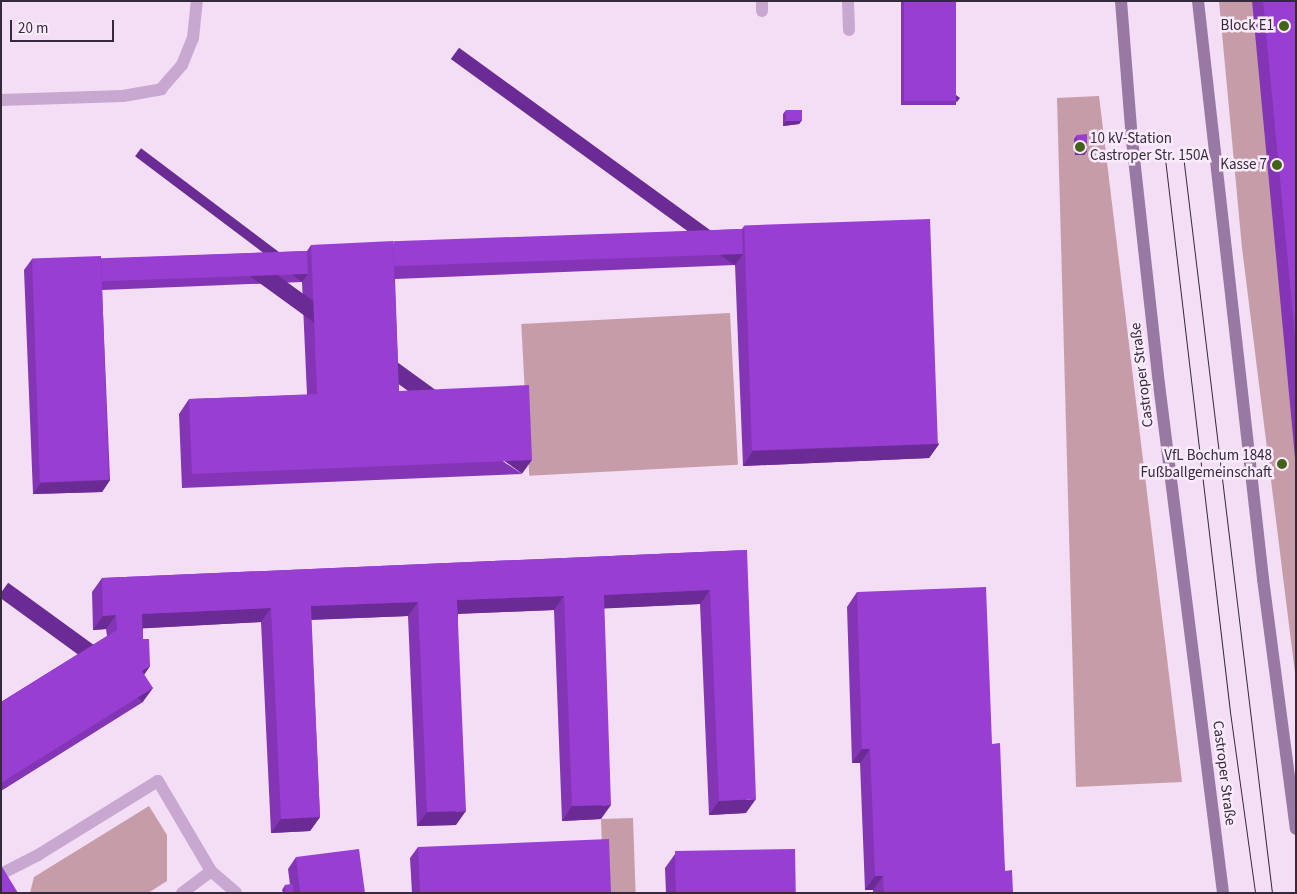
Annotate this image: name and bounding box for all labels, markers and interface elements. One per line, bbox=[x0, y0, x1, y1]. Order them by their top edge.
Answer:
scale bar bbox=[12, 10, 116, 42]
place label: Block E1 bbox=[1221, 17, 1274, 35]
text: 20 m bbox=[18, 18, 48, 39]
marker: Block E1 bbox=[1278, 20, 1290, 32]
place label: 10 kV-Station Castroper Str. 150A bbox=[1090, 129, 1209, 164]
marker: 10 kV-Station Castroper Str. 150A bbox=[1074, 141, 1086, 153]
place label: Kasse 7 bbox=[1220, 156, 1267, 174]
marker: Kasse 7 bbox=[1271, 159, 1283, 171]
street label: Castroper Straße bbox=[1127, 322, 1157, 428]
place label: VfL Bochum 1848 Fußballgemeinschaft bbox=[1140, 446, 1272, 481]
marker: VfL Bochum 1848 Fußballgemeinschaft bbox=[1276, 458, 1288, 470]
street label: Castroper Straße bbox=[1209, 720, 1239, 826]

